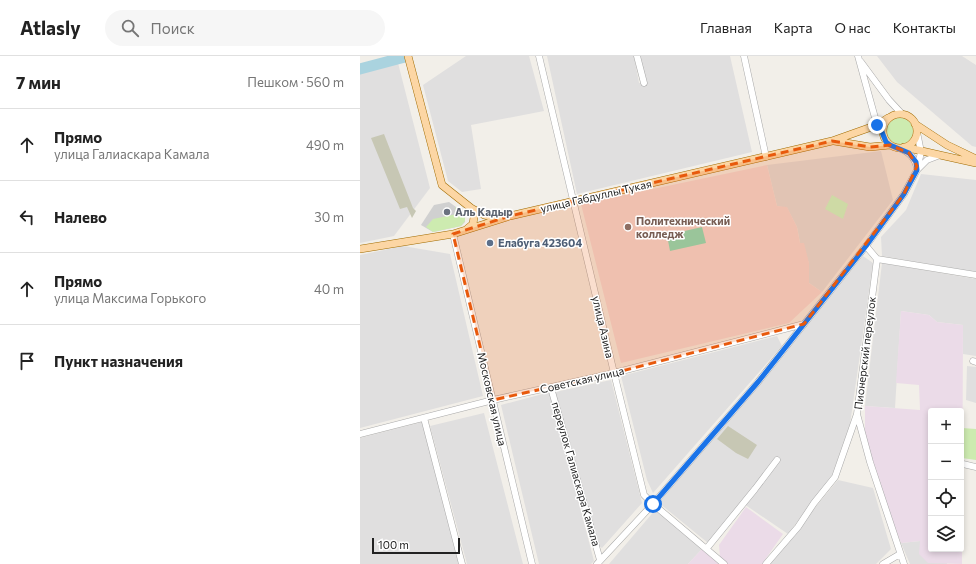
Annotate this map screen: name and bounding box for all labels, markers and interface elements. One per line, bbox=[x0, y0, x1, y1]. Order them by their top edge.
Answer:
search box bbox=[105, 10, 385, 46]
text: Atlasly bbox=[20, 16, 81, 39]
icon: search bbox=[119, 17, 141, 39]
text: Поиск bbox=[151, 19, 195, 37]
text: Главная bbox=[700, 19, 752, 36]
text: Карта bbox=[774, 19, 812, 36]
text: О нас bbox=[834, 19, 871, 36]
text: Контакты bbox=[893, 19, 956, 36]
text: 7 мин bbox=[16, 72, 61, 93]
text: Пешком · 560 m bbox=[247, 74, 344, 90]
route end bbox=[868, 116, 886, 134]
text: Прямо bbox=[54, 128, 102, 146]
icon: ahead bbox=[16, 134, 38, 156]
text: 490 m bbox=[306, 137, 344, 153]
text: улица Галиаскара Камала bbox=[54, 146, 209, 162]
street label: улица Габдуллы Тукая bbox=[539, 176, 653, 215]
place label: Аль Кадыр bbox=[455, 205, 513, 218]
icon: left bbox=[16, 206, 38, 228]
marker: Аль Кадыр bbox=[442, 207, 452, 217]
text: Налево bbox=[54, 208, 107, 226]
text: 30 m bbox=[314, 209, 344, 225]
place label: Политехнический колледж bbox=[636, 214, 730, 240]
marker: Политехнический колледж bbox=[623, 222, 633, 232]
place label: Елабуга 423604 bbox=[498, 236, 582, 249]
marker: Елабуга 423604 bbox=[485, 238, 495, 248]
text: Прямо bbox=[54, 272, 102, 290]
icon: ahead bbox=[16, 278, 38, 300]
text: 40 m bbox=[314, 281, 344, 297]
text: улица Максима Горького bbox=[54, 290, 206, 306]
street label: улица Азина bbox=[590, 295, 617, 359]
street label: Пионерский переулок bbox=[851, 295, 878, 410]
icon: arrive bbox=[16, 350, 38, 372]
street label: Московская улица bbox=[475, 351, 510, 447]
text: Пункт назначения bbox=[54, 352, 183, 370]
street label: Советская улица bbox=[539, 364, 625, 396]
street label: переулок Галиаскара Камала bbox=[550, 400, 603, 548]
map controls bbox=[928, 408, 964, 552]
button: + bbox=[928, 408, 964, 444]
button: − bbox=[928, 444, 964, 480]
button: locate bbox=[928, 480, 964, 516]
route start bbox=[644, 495, 662, 513]
button: layers bbox=[928, 516, 964, 552]
scale bar bbox=[372, 536, 460, 555]
text: 100 m bbox=[378, 538, 409, 551]

